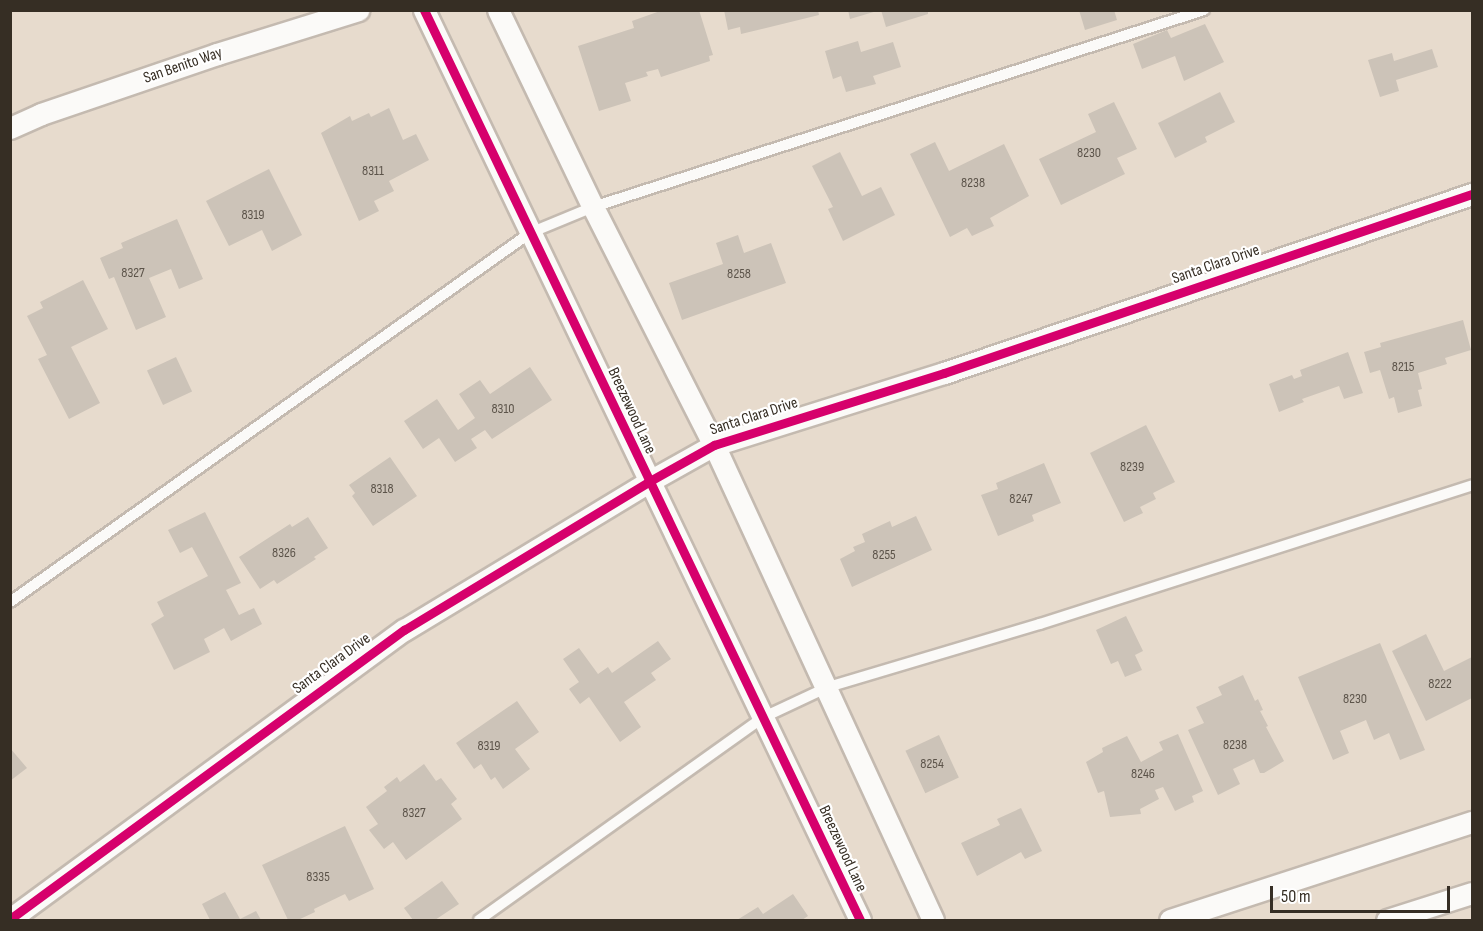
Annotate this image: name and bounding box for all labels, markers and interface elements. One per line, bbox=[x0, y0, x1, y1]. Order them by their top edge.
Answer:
street label: San Benito Way bbox=[141, 44, 225, 88]
house number: 8230 bbox=[1077, 145, 1101, 161]
house number: 8311 bbox=[362, 163, 384, 179]
house number: 8238 bbox=[961, 175, 985, 191]
house number: 8319 bbox=[241, 207, 265, 223]
street label: Santa Clara Drive bbox=[1170, 241, 1262, 289]
house number: 8327 bbox=[121, 265, 145, 281]
house number: 8258 bbox=[727, 266, 751, 282]
house number: 8215 bbox=[1392, 359, 1414, 375]
street label: Breezewood Lane bbox=[603, 365, 659, 457]
street label: Santa Clara Drive bbox=[708, 394, 800, 440]
house number: 8310 bbox=[491, 401, 515, 417]
house number: 8239 bbox=[1120, 459, 1144, 475]
house number: 8318 bbox=[370, 481, 394, 497]
house number: 8247 bbox=[1009, 491, 1033, 507]
house number: 8326 bbox=[272, 545, 296, 561]
house number: 8255 bbox=[872, 547, 896, 563]
street label: Santa Clara Drive bbox=[289, 629, 375, 699]
house number: 8222 bbox=[1428, 676, 1452, 692]
house number: 8230 bbox=[1343, 691, 1367, 707]
house number: 8238 bbox=[1223, 737, 1247, 753]
house number: 8319 bbox=[477, 738, 501, 754]
house number: 8254 bbox=[920, 756, 944, 772]
house number: 8246 bbox=[1131, 766, 1155, 782]
street label: Breezewood Lane bbox=[814, 803, 870, 895]
house number: 8327 bbox=[402, 805, 426, 821]
house number: 8335 bbox=[306, 869, 330, 885]
scale bar bbox=[1273, 874, 1453, 912]
text: 50 m bbox=[1281, 886, 1311, 907]

